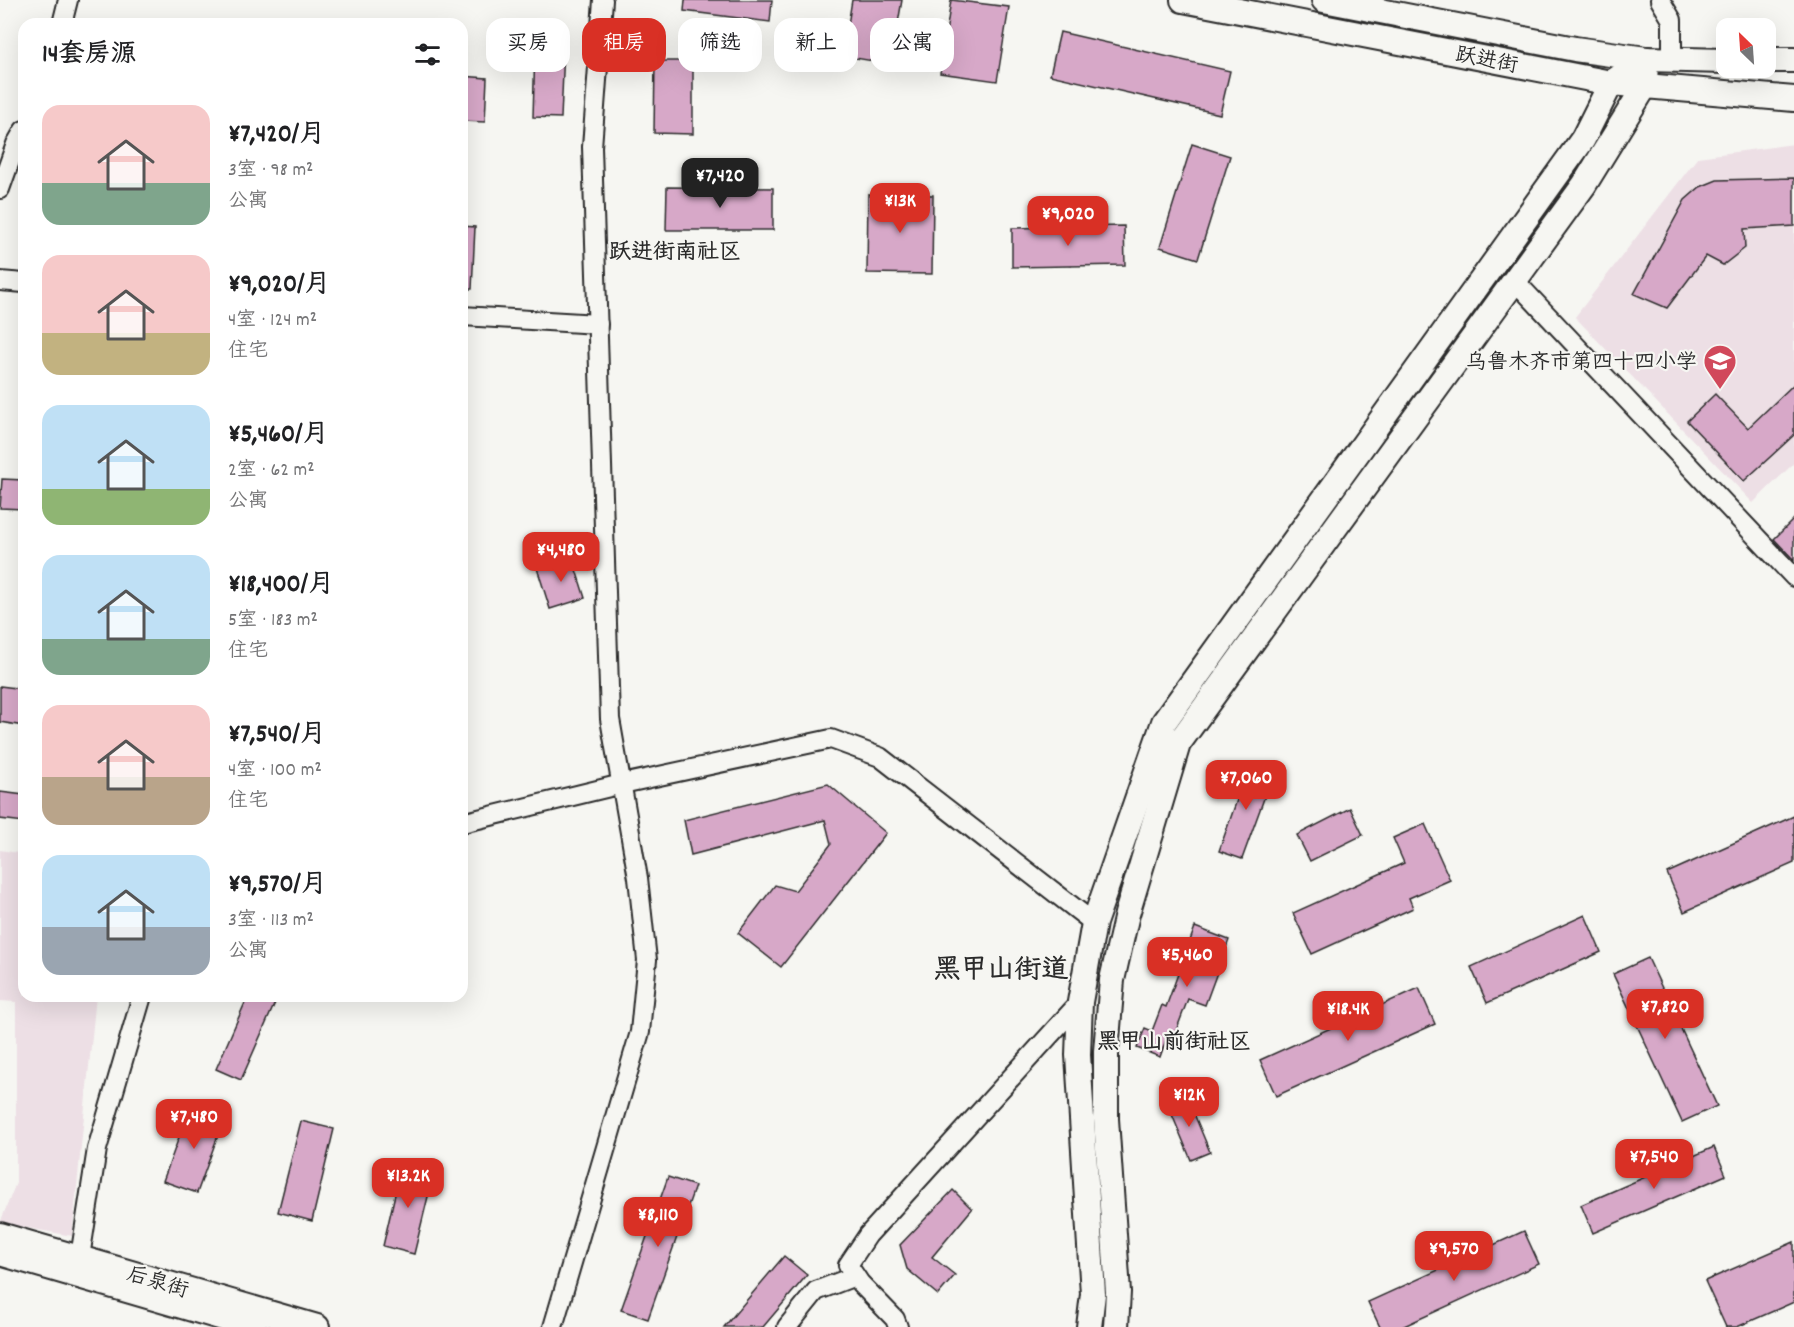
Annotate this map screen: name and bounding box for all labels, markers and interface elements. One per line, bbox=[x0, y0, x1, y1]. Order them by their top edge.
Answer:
chip: 买房 bbox=[486, 18, 570, 72]
chip: 租房 bbox=[582, 18, 666, 72]
chip: 筛选 bbox=[678, 18, 762, 72]
chip: 新上 bbox=[774, 18, 858, 72]
chip: 公寓 bbox=[870, 18, 954, 72]
north arrow bbox=[1716, 18, 1776, 78]
map controls bbox=[1716, 18, 1776, 78]
text: 14套房源 bbox=[42, 37, 136, 74]
icon: filters bbox=[411, 38, 444, 71]
street label: 跃进街 bbox=[1453, 41, 1520, 83]
text: ¥7,420/月 bbox=[228, 117, 325, 154]
icon: home bbox=[90, 129, 162, 201]
text: 3室 · 98 m² bbox=[228, 157, 313, 185]
pin: ¥7,420 bbox=[671, 158, 769, 209]
text: ¥7,420 bbox=[695, 163, 745, 191]
pin: ¥13K bbox=[864, 183, 936, 234]
text: 公寓 bbox=[228, 188, 268, 216]
text: ¥13K bbox=[884, 188, 916, 216]
pin: ¥9,020 bbox=[1019, 196, 1117, 247]
text: ¥9,020 bbox=[1041, 201, 1095, 229]
district label: 跃进街南社区 bbox=[609, 238, 741, 269]
text: ¥9,020/月 bbox=[228, 267, 331, 304]
icon: home bbox=[90, 279, 162, 351]
text: 4室 · 124 m² bbox=[228, 307, 317, 335]
text: 住宅 bbox=[228, 338, 268, 366]
school or university icon: 乌鲁木齐市第四十四小学 bbox=[1702, 343, 1738, 390]
place label: 乌鲁木齐市第四十四小学 bbox=[1466, 349, 1697, 379]
text: ¥5,460/月 bbox=[228, 417, 329, 454]
icon: home bbox=[90, 429, 162, 501]
text: 2室 · 62 m² bbox=[228, 457, 315, 485]
text: 公寓 bbox=[228, 488, 268, 516]
pin: ¥4,480 bbox=[512, 532, 610, 583]
text: ¥4,480 bbox=[537, 537, 586, 565]
text: ¥18,400/月 bbox=[228, 567, 334, 604]
icon: home bbox=[90, 579, 162, 651]
text: 5室 · 183 m² bbox=[228, 607, 318, 635]
text: 住宅 bbox=[228, 638, 268, 666]
text: ¥7,540/月 bbox=[228, 717, 326, 754]
icon: home bbox=[90, 729, 162, 801]
text: 4室 · 100 m² bbox=[228, 757, 322, 785]
pin: ¥7,060 bbox=[1197, 760, 1295, 811]
text: ¥7,060 bbox=[1220, 765, 1272, 793]
text: 住宅 bbox=[228, 788, 268, 816]
text: ¥9,570/月 bbox=[228, 867, 327, 904]
icon: home bbox=[90, 879, 162, 951]
text: 3室 · 113 m² bbox=[228, 907, 314, 935]
pin: ¥5,460 bbox=[1138, 937, 1236, 988]
text: 公寓 bbox=[228, 938, 268, 966]
text: ¥5,460 bbox=[1161, 942, 1213, 970]
district label: 黑甲山街道 bbox=[934, 952, 1069, 991]
pin: ¥7,820 bbox=[1616, 989, 1714, 1040]
pin: ¥18.4K bbox=[1299, 991, 1397, 1042]
text: ¥7,820 bbox=[1641, 994, 1689, 1022]
text: ¥18.4K bbox=[1327, 996, 1369, 1024]
district label: 黑甲山前街社区 bbox=[1097, 1028, 1251, 1059]
pin: ¥12K bbox=[1153, 1077, 1225, 1128]
text: ¥12K bbox=[1173, 1082, 1205, 1110]
pin: ¥7,480 bbox=[145, 1099, 243, 1150]
text: ¥7,480 bbox=[170, 1104, 218, 1132]
pin: ¥7,540 bbox=[1605, 1139, 1703, 1190]
text: ¥7,540 bbox=[1629, 1144, 1679, 1172]
pin: ¥13.2K bbox=[359, 1158, 457, 1209]
text: ¥13.2K bbox=[386, 1163, 430, 1191]
pin: ¥8,110 bbox=[609, 1197, 707, 1248]
text: ¥8,110 bbox=[637, 1202, 679, 1230]
pin: ¥9,570 bbox=[1405, 1231, 1503, 1282]
text: ¥9,570 bbox=[1429, 1236, 1479, 1264]
street label: 后泉街 bbox=[123, 1260, 192, 1307]

